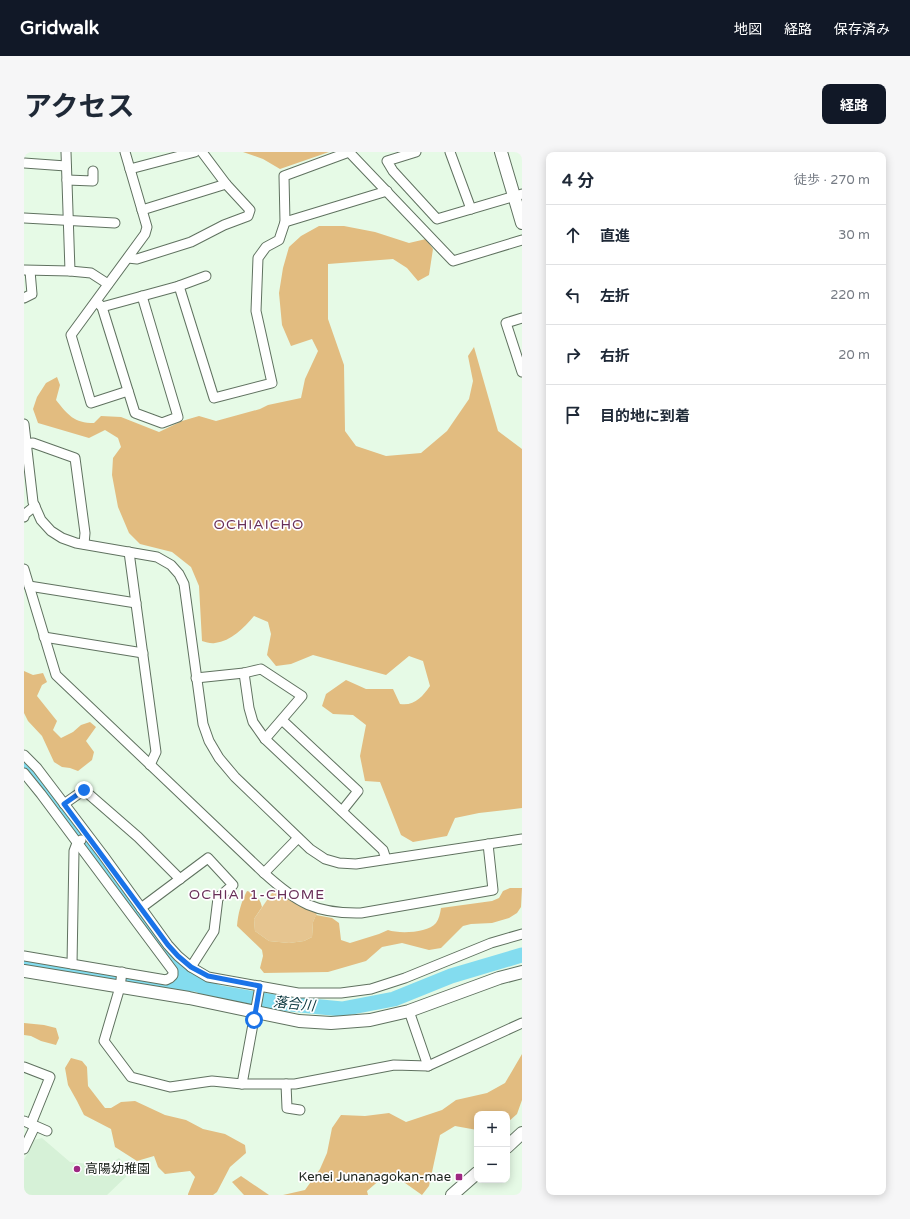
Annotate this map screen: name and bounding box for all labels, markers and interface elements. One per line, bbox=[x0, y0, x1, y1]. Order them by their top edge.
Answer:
text: Gridwalk bbox=[20, 17, 99, 39]
text: 地図 bbox=[734, 21, 762, 38]
text: 経路 bbox=[784, 21, 812, 38]
text: 保存済み bbox=[834, 21, 890, 38]
button: 経路 bbox=[822, 84, 886, 124]
text: アクセス bbox=[24, 90, 135, 124]
text: 4 分 bbox=[562, 170, 594, 191]
text: 徒歩 · 270 m bbox=[794, 172, 870, 188]
icon: ahead bbox=[562, 224, 584, 246]
text: 直進 bbox=[600, 227, 630, 245]
text: 30 m bbox=[838, 227, 870, 243]
icon: left bbox=[562, 284, 584, 306]
text: 左折 bbox=[600, 287, 630, 305]
text: 220 m bbox=[830, 287, 870, 303]
icon: right bbox=[562, 344, 584, 366]
text: 右折 bbox=[600, 347, 630, 365]
text: 20 m bbox=[838, 347, 870, 363]
icon: arrive bbox=[562, 404, 584, 426]
text: 目的地に到着 bbox=[600, 407, 690, 425]
district label: OCHIAICHO bbox=[214, 516, 304, 533]
route end bbox=[75, 781, 93, 799]
district label: OCHIAI 1-CHOME bbox=[189, 886, 325, 903]
water label: 落合川 bbox=[272, 993, 318, 1015]
route start bbox=[245, 1011, 263, 1029]
map controls bbox=[474, 1111, 510, 1183]
button: + bbox=[474, 1111, 510, 1147]
button: − bbox=[474, 1147, 510, 1183]
place label: 高陽幼稚園 bbox=[85, 1161, 150, 1177]
marker: 高陽幼稚園 bbox=[72, 1164, 82, 1174]
place label: Kenei Junanagokan-mae bbox=[298, 1169, 451, 1185]
marker: Kenei Junanagokan-mae bbox=[454, 1172, 464, 1182]

